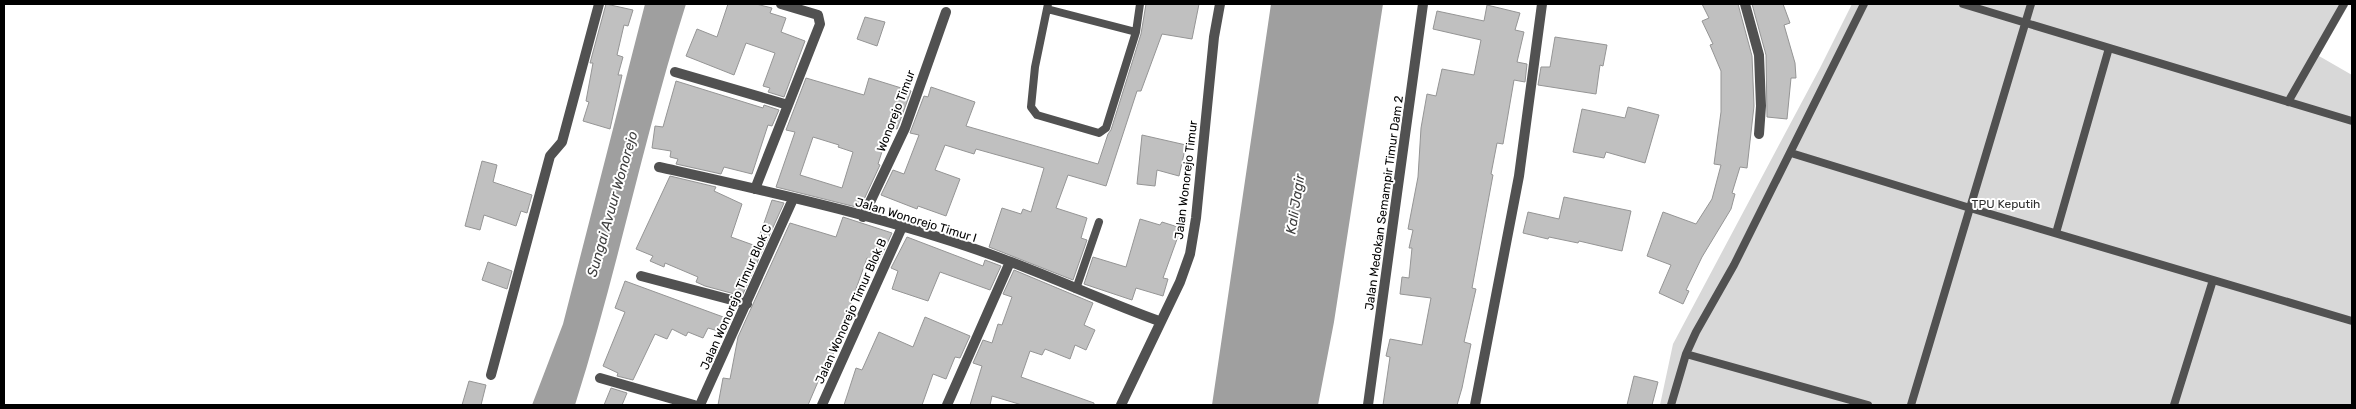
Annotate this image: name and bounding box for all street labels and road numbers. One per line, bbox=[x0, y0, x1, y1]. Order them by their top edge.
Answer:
street label: Wonorejo Timur bbox=[874, 68, 918, 154]
street label: Jalan Medokan Semampir Timur Dam 2 bbox=[1362, 95, 1406, 311]
street label: Jalan Wonorejo Timur bbox=[1172, 119, 1200, 240]
street label: Jalan Wonorejo Timur I bbox=[854, 195, 978, 245]
street label: Jalan Wonorejo Timur Blok C bbox=[698, 222, 774, 372]
street label: Jalan Wonorejo Timur Blok B bbox=[813, 236, 889, 386]

